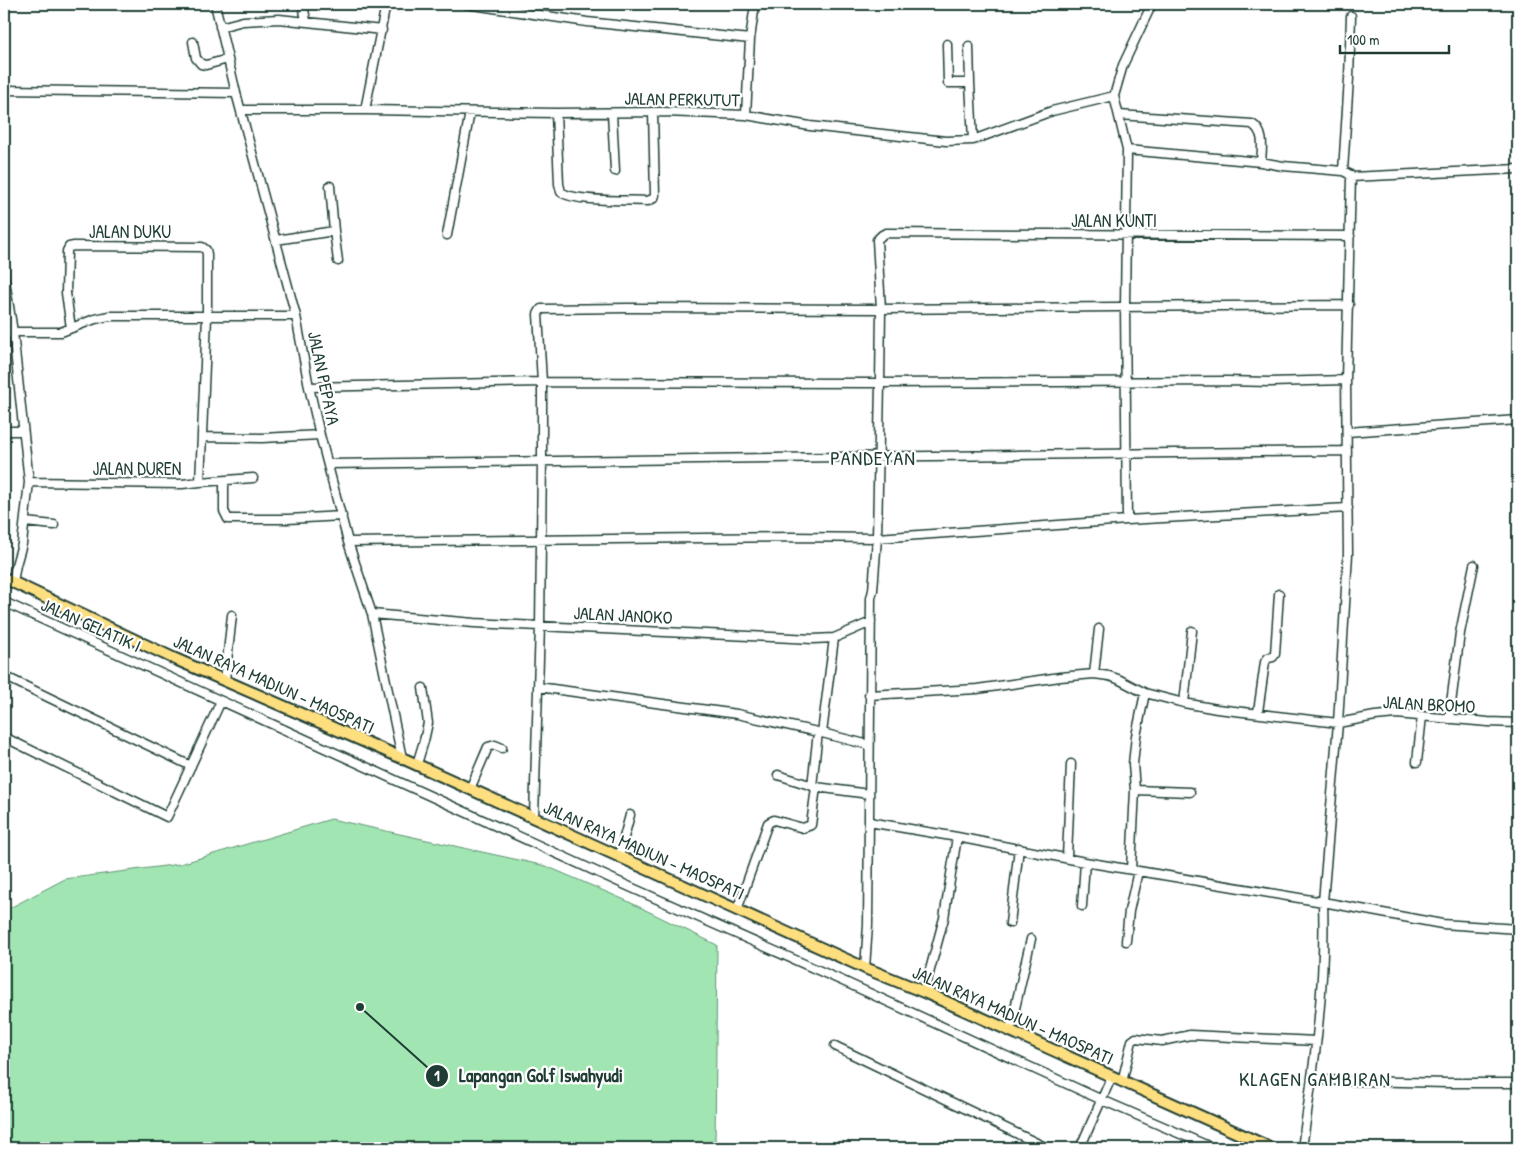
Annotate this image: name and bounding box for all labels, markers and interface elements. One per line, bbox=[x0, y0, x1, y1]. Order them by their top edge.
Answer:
scale bar bbox=[1340, 22, 1448, 54]
text: 100 m bbox=[1347, 29, 1380, 50]
street label: JALAN PERKUTUT bbox=[624, 85, 741, 113]
street label: JALAN KUNTI bbox=[1071, 208, 1157, 233]
street label: JALAN DUKU bbox=[89, 219, 171, 244]
street label: JALAN PEPAYA bbox=[302, 329, 346, 427]
district label: PANDEYAN bbox=[830, 444, 916, 471]
street label: JALAN DUREN bbox=[93, 456, 181, 481]
street label: JALAN GELATIK I bbox=[37, 592, 145, 658]
street label: JALAN JANOKO bbox=[573, 600, 673, 630]
street label: JALAN RAYA MADIUN - MAOSPATI bbox=[170, 628, 378, 740]
street label: JALAN BROMO bbox=[1382, 689, 1476, 719]
street label: JALAN RAYA MADIUN - MAOSPATI bbox=[540, 794, 748, 906]
street label: JALAN RAYA MADIUN - MAOSPATI bbox=[909, 959, 1117, 1071]
callout: Lapangan Golf Iswahyudi bbox=[424, 1059, 633, 1093]
text: Lapangan Golf Iswahyudi bbox=[459, 1062, 623, 1089]
text: 1 bbox=[434, 1065, 440, 1086]
district label: KLAGEN GAMBIRAN bbox=[1239, 1065, 1391, 1092]

